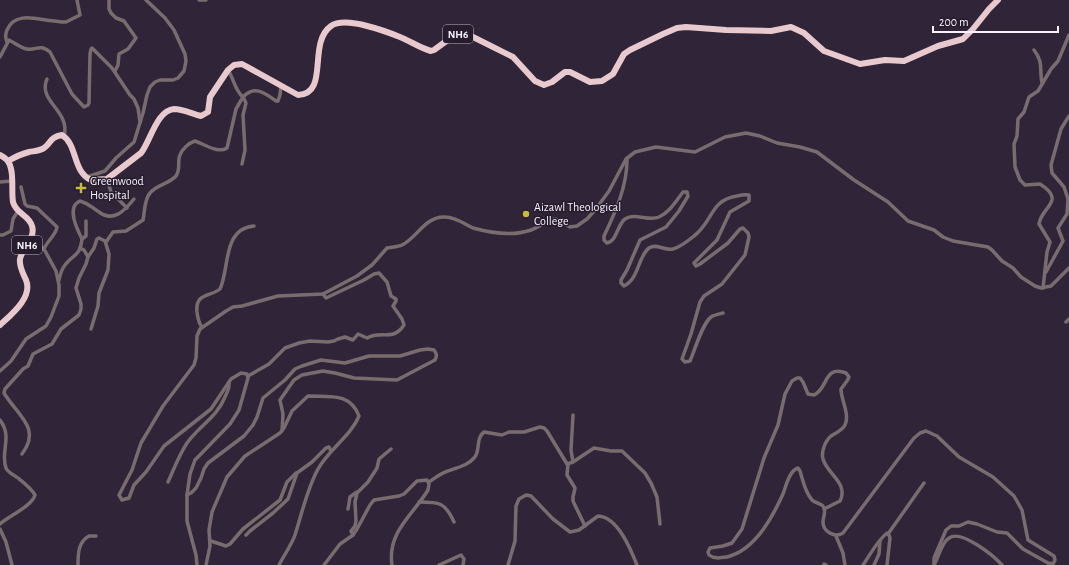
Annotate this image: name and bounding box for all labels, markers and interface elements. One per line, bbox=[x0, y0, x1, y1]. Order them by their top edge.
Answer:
scale bar bbox=[933, 8, 1058, 34]
text: 200 m bbox=[939, 16, 969, 28]
road number: NH6 bbox=[443, 25, 473, 43]
place label: Greenwood Hospital bbox=[90, 175, 144, 201]
marker: Greenwood Hospital bbox=[75, 182, 87, 194]
place label: Aizawl Theological College bbox=[534, 201, 621, 227]
marker: Aizawl Theological College bbox=[521, 209, 531, 219]
road number: NH6 bbox=[12, 236, 42, 254]

